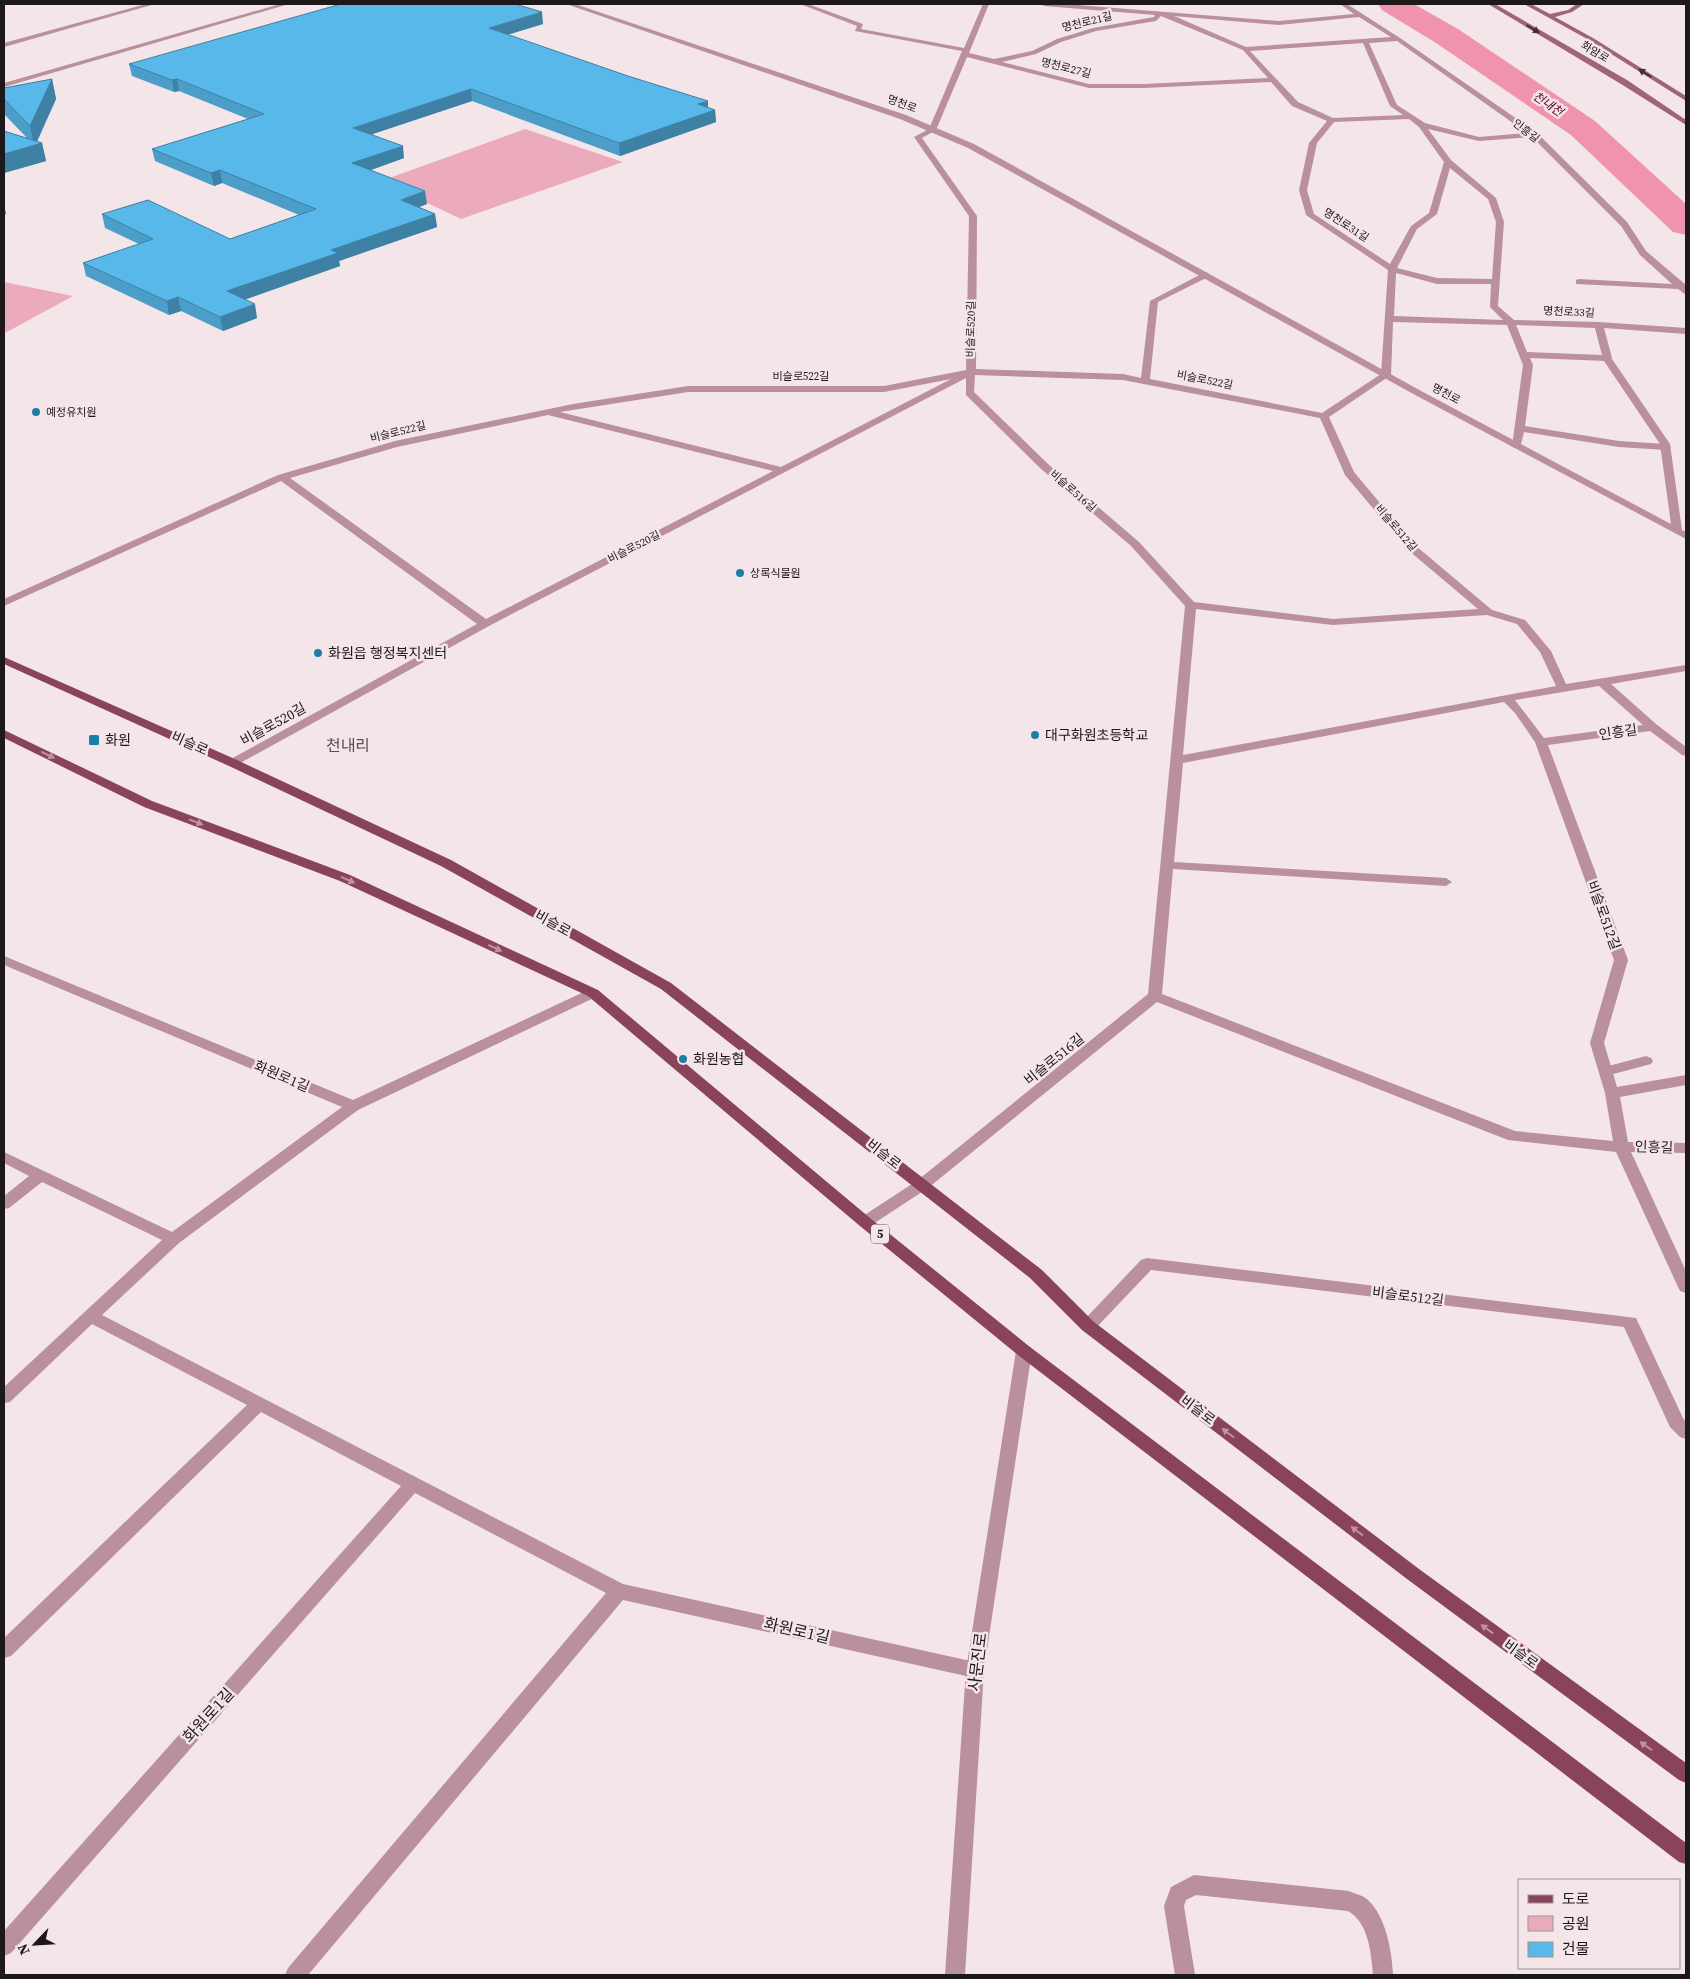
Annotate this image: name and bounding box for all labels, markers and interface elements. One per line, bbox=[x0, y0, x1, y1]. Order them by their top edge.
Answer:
street label: 명천로21길 bbox=[1060, 8, 1114, 36]
one-way arrow bbox=[1526, 24, 1539, 33]
street label: 화암로 bbox=[1578, 38, 1612, 66]
street label: 명천로27길 bbox=[1039, 54, 1093, 82]
one-way arrow bbox=[1638, 68, 1651, 78]
water label: 천내천 bbox=[1530, 88, 1568, 121]
street label: 명천로 bbox=[885, 92, 919, 116]
street label: 인흥길 bbox=[1509, 116, 1543, 146]
street label: 명천로31길 bbox=[1320, 205, 1372, 245]
street label: 비슬로520길 bbox=[963, 300, 979, 358]
street label: 명천로33길 bbox=[1543, 303, 1595, 321]
street label: 비슬로522길 bbox=[1176, 367, 1234, 393]
street label: 비슬로522길 bbox=[773, 369, 829, 384]
street label: 명천로 bbox=[1429, 380, 1463, 408]
place label: 예정유치원 bbox=[46, 405, 97, 420]
marker: 예정유치원 bbox=[30, 406, 42, 418]
street label: 비슬로522길 bbox=[369, 418, 427, 446]
street label: 비슬로516길 bbox=[1047, 467, 1099, 515]
street label: 비슬로512길 bbox=[1372, 502, 1420, 554]
street label: 비슬로520길 bbox=[605, 527, 663, 567]
place label: 상록식물원 bbox=[750, 566, 801, 581]
marker: 상록식물원 bbox=[734, 567, 746, 579]
place label: 화원읍 행정복지센터 bbox=[328, 643, 447, 663]
marker: 화원읍 행정복지센터 bbox=[312, 647, 324, 659]
street label: 비슬로520길 bbox=[236, 698, 310, 750]
street label: 인흥길 bbox=[1597, 719, 1639, 745]
place label: 대구화원초등학교 bbox=[1045, 725, 1148, 745]
street label: 비슬로 bbox=[168, 726, 212, 760]
marker: 대구화원초등학교 bbox=[1029, 729, 1041, 741]
place label: 화원 bbox=[105, 730, 131, 750]
marker: 화원 bbox=[87, 733, 101, 747]
district label: 천내리 bbox=[326, 734, 370, 756]
one-way arrow bbox=[41, 752, 55, 760]
one-way arrow bbox=[189, 818, 204, 826]
one-way arrow bbox=[341, 876, 355, 884]
street label: 비슬로512길 bbox=[1582, 878, 1626, 952]
street label: 비슬로 bbox=[531, 905, 575, 941]
one-way arrow bbox=[488, 944, 502, 952]
street label: 비슬로516길 bbox=[1020, 1028, 1088, 1090]
place label: 화원농협 bbox=[693, 1049, 745, 1069]
marker: 화원농협 bbox=[677, 1053, 689, 1065]
street label: 화원로1길 bbox=[251, 1055, 313, 1097]
street label: 비슬로 bbox=[863, 1134, 905, 1174]
street label: 인흥길 bbox=[1634, 1136, 1674, 1158]
road number: 5 bbox=[871, 1224, 889, 1244]
street label: 비슬로512길 bbox=[1371, 1282, 1445, 1310]
street label: 비슬로 bbox=[1177, 1390, 1220, 1430]
one-way arrow bbox=[1221, 1428, 1235, 1438]
one-way arrow bbox=[1351, 1526, 1364, 1537]
street label: 화원로1길 bbox=[762, 1612, 832, 1648]
one-way arrow bbox=[1480, 1624, 1494, 1634]
street label: 사문진로 bbox=[962, 1631, 992, 1693]
street label: 비슬로 bbox=[1499, 1635, 1543, 1674]
street label: 화원로1길 bbox=[177, 1683, 239, 1747]
one-way arrow bbox=[1640, 1741, 1653, 1751]
legend bbox=[1518, 1879, 1680, 1969]
text: 도로 bbox=[1562, 1888, 1590, 1909]
text: 공원 bbox=[1562, 1913, 1590, 1934]
north arrow bbox=[10, 1919, 60, 1969]
text: 건물 bbox=[1562, 1938, 1590, 1959]
text: N bbox=[12, 1941, 34, 1958]

